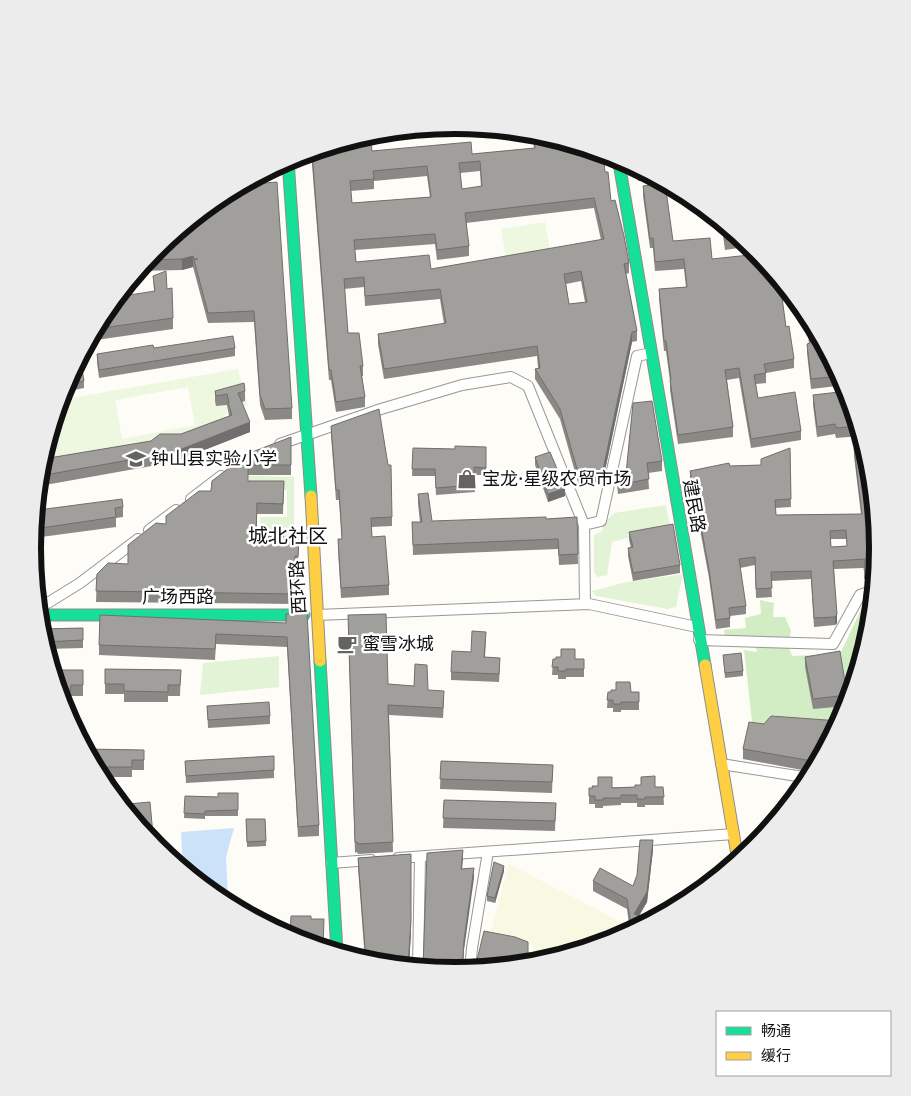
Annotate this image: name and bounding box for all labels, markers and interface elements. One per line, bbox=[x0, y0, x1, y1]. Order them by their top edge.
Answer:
place label: 钟山县实验小学 bbox=[151, 446, 277, 471]
school or university icon: 钟山县实验小学 bbox=[125, 448, 147, 470]
place label: 宝龙·星级农贸市场 bbox=[482, 466, 631, 491]
shop icon: 宝龙·星级农贸市场 bbox=[456, 468, 478, 490]
street label: 建民路 bbox=[677, 477, 711, 535]
district label: 城北社区 bbox=[248, 522, 328, 550]
street label: 西环路 bbox=[284, 559, 311, 615]
street label: 广场西路 bbox=[142, 584, 214, 609]
place label: 蜜雪冰城 bbox=[362, 631, 434, 656]
cafe icon: 蜜雪冰城 bbox=[336, 633, 358, 655]
legend bbox=[716, 1011, 891, 1076]
text: 畅通 bbox=[761, 1020, 791, 1041]
text: 缓行 bbox=[761, 1045, 791, 1066]

